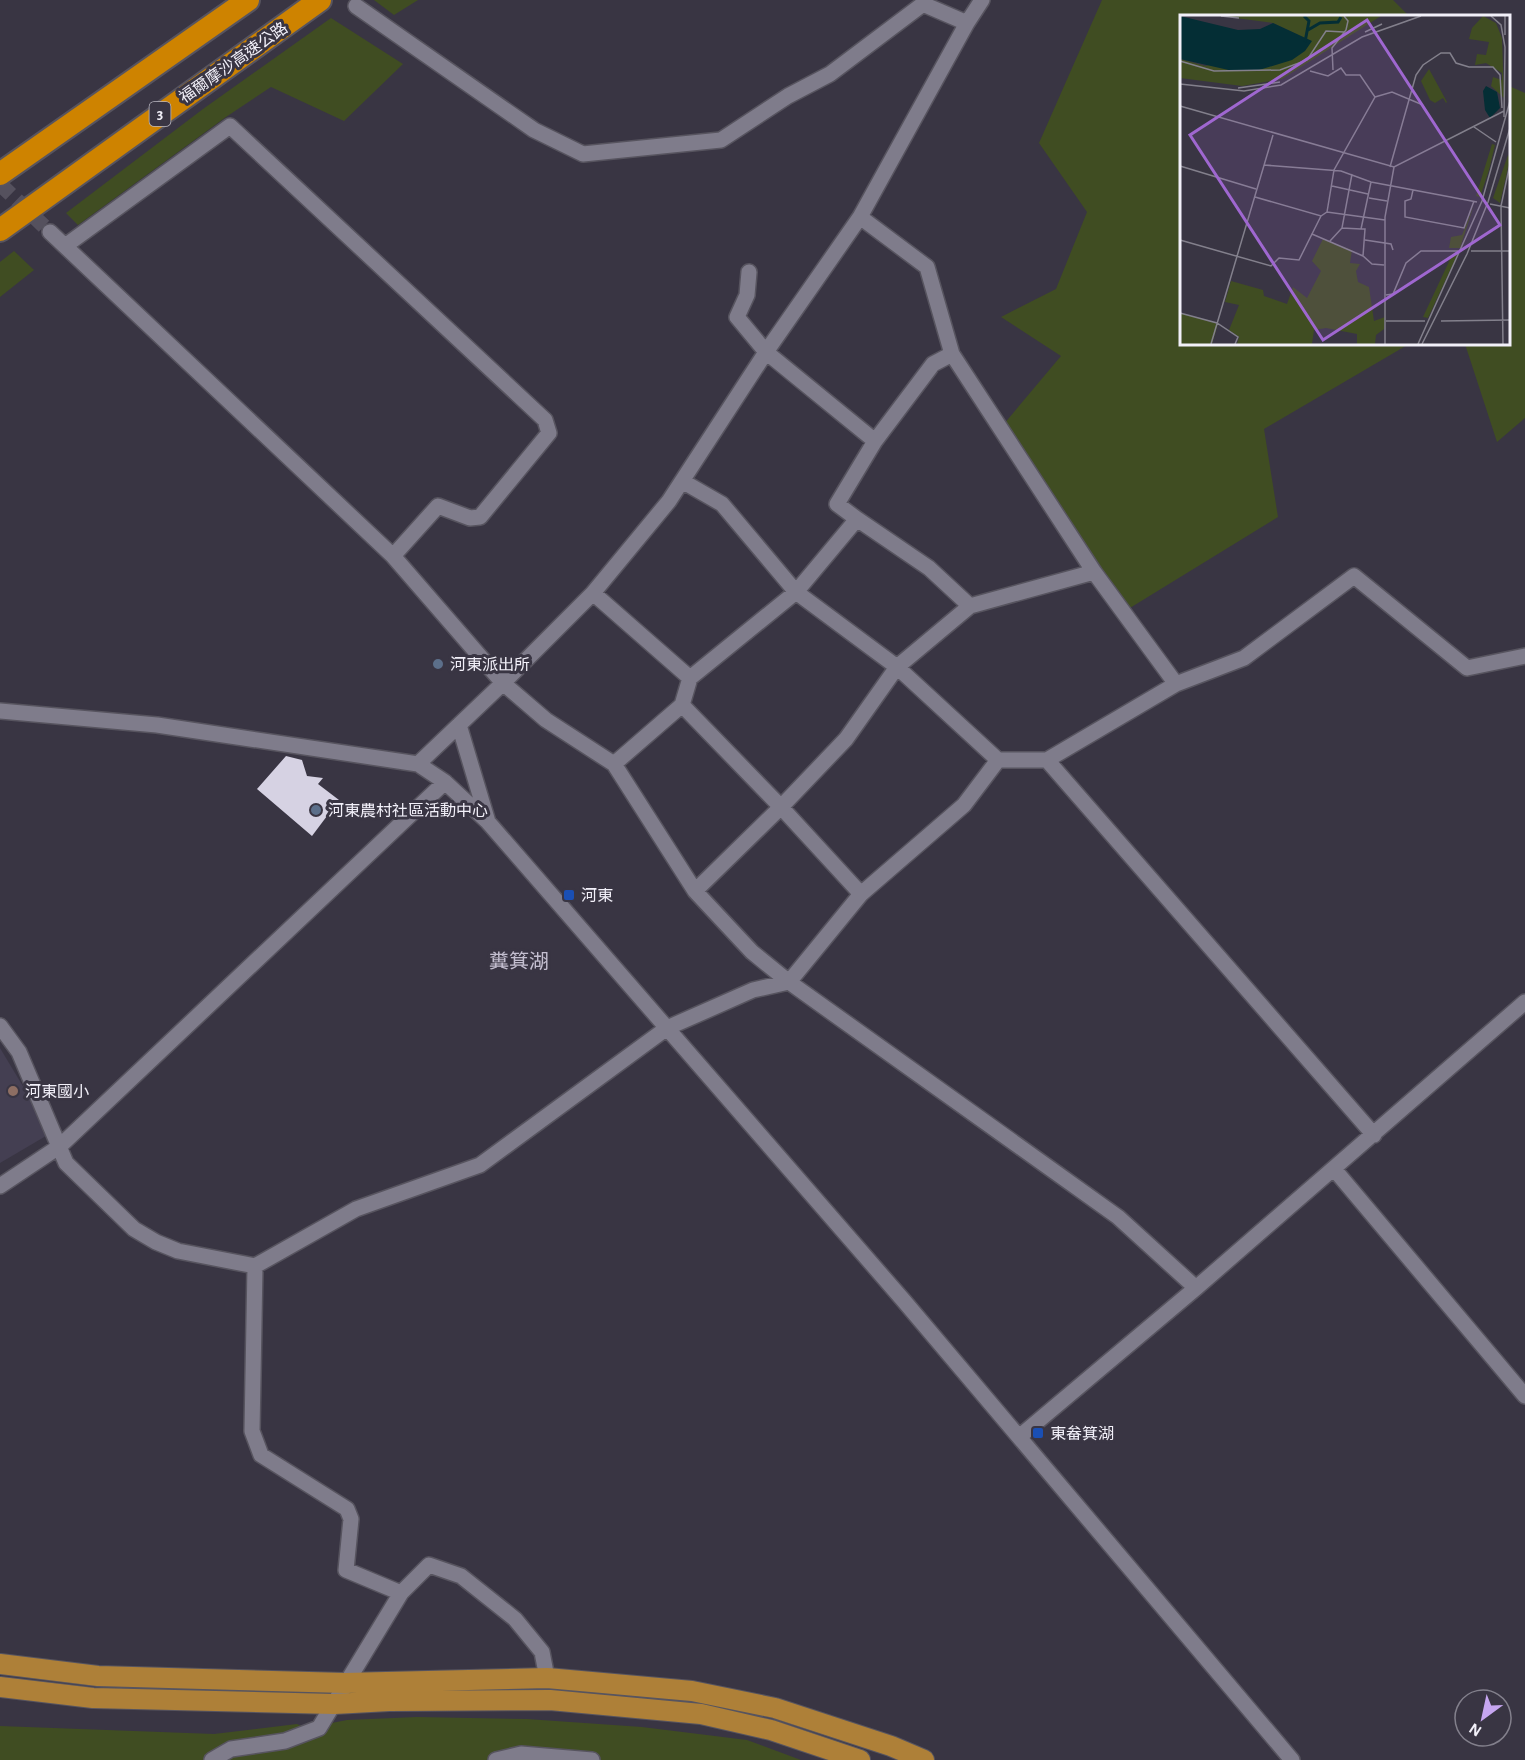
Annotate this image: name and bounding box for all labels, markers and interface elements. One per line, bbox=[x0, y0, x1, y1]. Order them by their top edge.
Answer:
inset map bbox=[1180, 15, 1510, 345]
street label: 福爾摩沙高速公路 bbox=[176, 19, 291, 106]
road number: 3 bbox=[150, 102, 170, 126]
place label: 河東派出所 bbox=[450, 656, 530, 673]
marker: 河東派出所 bbox=[431, 657, 445, 671]
place label: 河東農村社區活動中心 bbox=[328, 802, 488, 819]
marker: 河東農村社區活動中心 bbox=[309, 803, 323, 817]
place label: 河東 bbox=[581, 887, 613, 904]
marker: 河東 bbox=[562, 888, 576, 902]
district label: 糞箕湖 bbox=[489, 951, 549, 972]
place label: 河東國小 bbox=[25, 1083, 89, 1100]
marker: 河東國小 bbox=[6, 1084, 20, 1098]
place label: 東畚箕湖 bbox=[1050, 1425, 1114, 1442]
marker: 東畚箕湖 bbox=[1031, 1426, 1045, 1440]
north arrow bbox=[1453, 1688, 1513, 1748]
text: N bbox=[1466, 1720, 1484, 1739]

